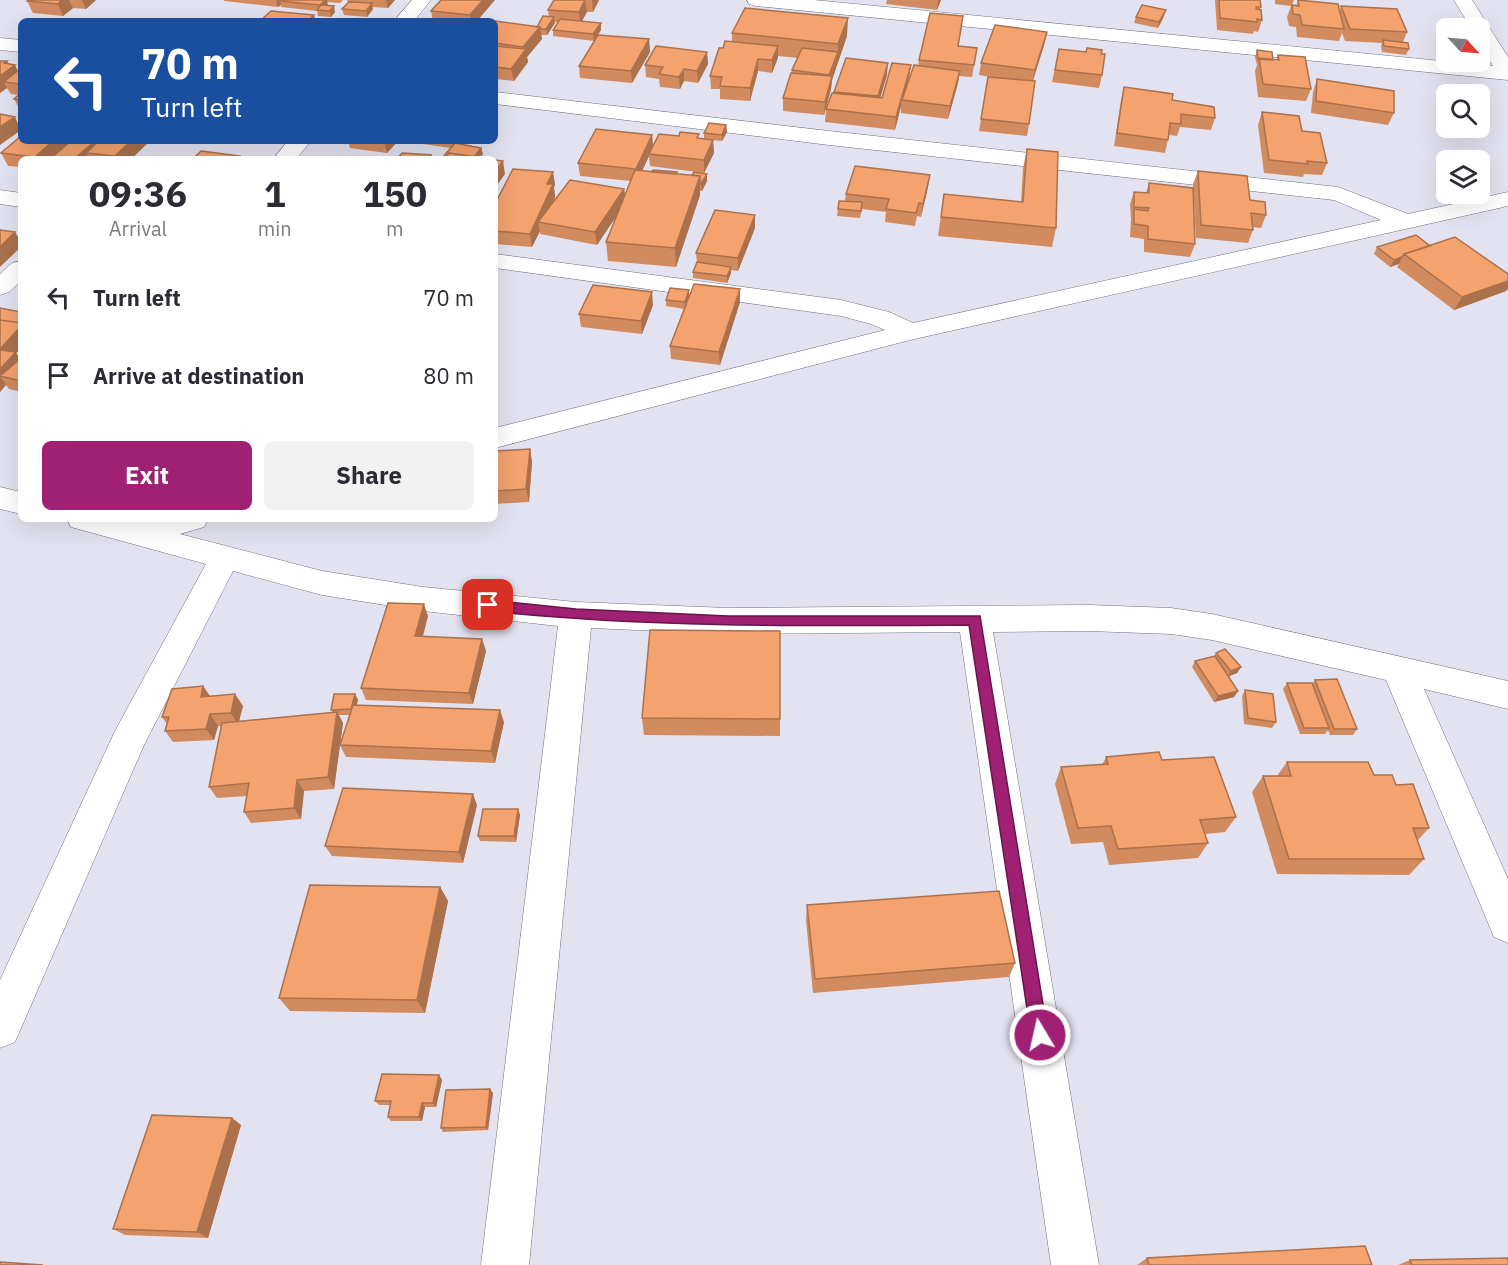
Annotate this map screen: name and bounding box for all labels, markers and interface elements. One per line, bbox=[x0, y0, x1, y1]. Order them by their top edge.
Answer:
north arrow bbox=[1436, 18, 1490, 72]
map controls bbox=[1436, 18, 1490, 204]
text: 70 m bbox=[141, 36, 239, 91]
icon: left bbox=[42, 42, 120, 120]
button: search bbox=[1436, 84, 1490, 138]
text: Turn left bbox=[141, 89, 242, 124]
button: layers bbox=[1436, 150, 1490, 204]
text: 09:36 bbox=[89, 170, 187, 217]
text: 1 bbox=[264, 170, 286, 217]
text: 150 bbox=[362, 170, 427, 217]
text: Arrival bbox=[109, 215, 167, 242]
text: min bbox=[258, 215, 292, 242]
text: m bbox=[386, 215, 404, 242]
icon: left bbox=[42, 281, 75, 314]
text: Turn left bbox=[93, 283, 181, 312]
text: 70 m bbox=[423, 283, 474, 312]
icon: arrive bbox=[42, 359, 75, 392]
text: Arrive at destination bbox=[93, 361, 304, 390]
text: 80 m bbox=[423, 361, 474, 390]
button: Exit bbox=[42, 441, 252, 510]
button: Share bbox=[264, 441, 474, 510]
pin bbox=[462, 579, 513, 630]
icon: arrive bbox=[471, 588, 504, 621]
position arrow bbox=[1008, 1003, 1072, 1067]

